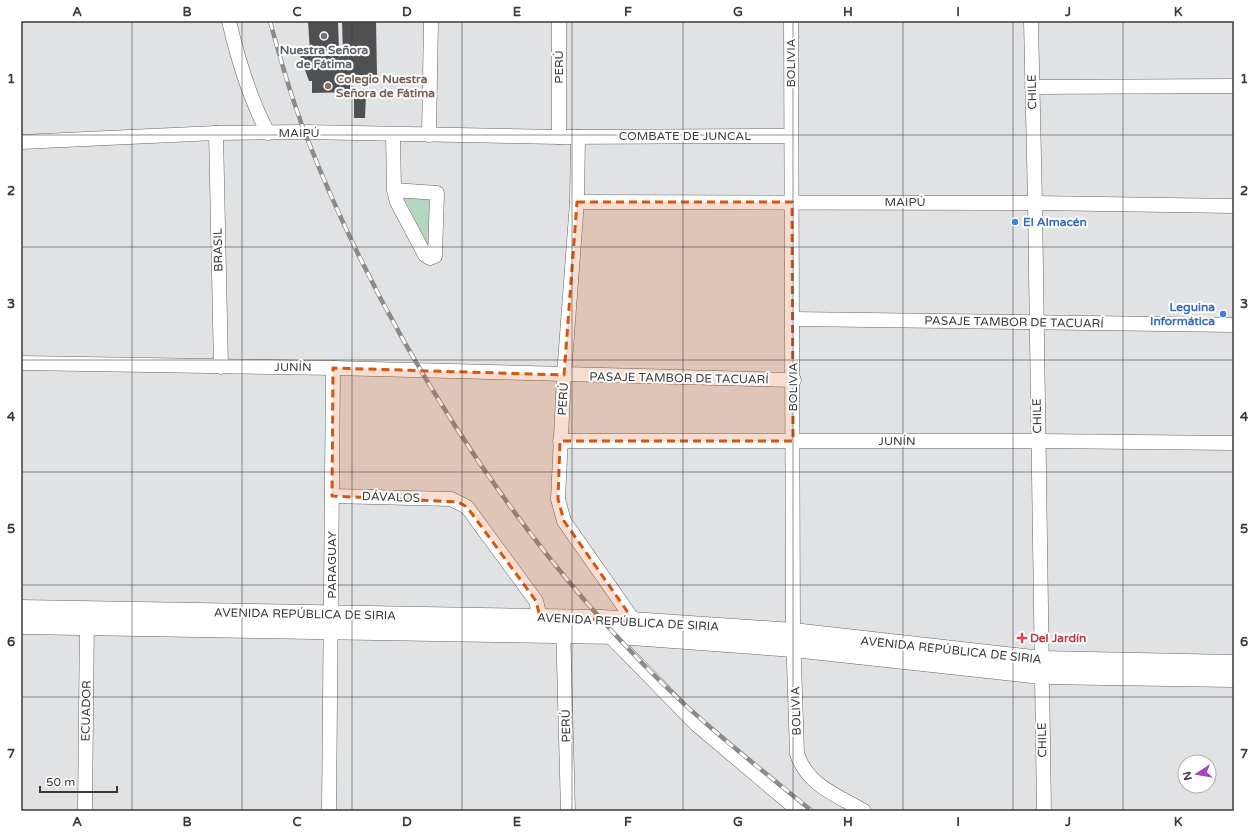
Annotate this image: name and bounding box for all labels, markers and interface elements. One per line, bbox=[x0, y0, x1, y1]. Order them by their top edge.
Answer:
text: A bbox=[72, 4, 82, 20]
text: B bbox=[182, 4, 192, 20]
text: C bbox=[292, 4, 302, 20]
text: D bbox=[402, 4, 412, 20]
text: E bbox=[513, 4, 521, 20]
text: F bbox=[624, 4, 632, 20]
text: G bbox=[733, 4, 743, 20]
text: H bbox=[843, 4, 853, 20]
text: I bbox=[956, 4, 960, 20]
text: J bbox=[1064, 4, 1071, 20]
text: K bbox=[1174, 4, 1183, 20]
marker: Nuestra Señora de Fátima bbox=[319, 31, 329, 41]
street label: BOLIVIA bbox=[784, 38, 798, 88]
place label: Nuestra Señora de Fátima bbox=[280, 43, 368, 71]
street label: PERÚ bbox=[552, 50, 566, 84]
text: 1 bbox=[7, 71, 15, 87]
text: 1 bbox=[1240, 71, 1248, 87]
place label: Colegio Nuestra Señora de Fátima bbox=[336, 72, 435, 100]
street label: CHILE bbox=[1025, 74, 1039, 110]
marker: Colegio Nuestra Señora de Fátima bbox=[323, 81, 333, 91]
street label: MAIPÚ bbox=[278, 126, 320, 140]
street label: COMBATE DE JUNCAL bbox=[619, 129, 751, 143]
text: 2 bbox=[7, 183, 15, 199]
text: 2 bbox=[1240, 183, 1248, 199]
street label: MAIPÚ bbox=[884, 195, 926, 209]
place label: El Almacén bbox=[1023, 215, 1087, 229]
marker: El Almacén bbox=[1010, 217, 1020, 227]
street label: BRASIL bbox=[211, 228, 225, 272]
text: 3 bbox=[7, 296, 15, 312]
text: 3 bbox=[1240, 296, 1248, 312]
place label: Leguina Informática bbox=[1150, 300, 1215, 328]
marker: Leguina Informática bbox=[1218, 309, 1228, 319]
street label: PASAJE TAMBOR DE TACUARÍ bbox=[924, 313, 1104, 331]
street label: JUNÍN bbox=[274, 360, 312, 374]
street label: BOLIVIA bbox=[786, 362, 800, 412]
street label: PASAJE TAMBOR DE TACUARÍ bbox=[589, 369, 769, 387]
street label: PERÚ bbox=[555, 382, 571, 416]
street label: CHILE bbox=[1030, 398, 1044, 434]
text: 4 bbox=[7, 409, 16, 425]
text: 4 bbox=[1240, 409, 1249, 425]
street label: JUNÍN bbox=[878, 434, 916, 448]
street label: DÁVALOS bbox=[362, 489, 420, 505]
text: 5 bbox=[7, 521, 15, 537]
text: 5 bbox=[1240, 521, 1248, 537]
street label: PARAGUAY bbox=[325, 531, 339, 599]
street label: AVENIDA REPÚBLICA DE SIRIA bbox=[214, 605, 396, 623]
street label: AVENIDA REPÚBLICA DE SIRIA bbox=[537, 610, 719, 634]
place label: Del Jardín bbox=[1030, 631, 1086, 645]
marker: Del Jardín bbox=[1017, 633, 1027, 643]
text: 6 bbox=[7, 634, 15, 650]
street label: AVENIDA REPÚBLICA DE SIRIA bbox=[860, 634, 1042, 666]
text: 6 bbox=[1240, 634, 1248, 650]
street label: ECUADOR bbox=[78, 680, 94, 742]
street label: BOLIVIA bbox=[788, 686, 804, 736]
street label: PERÚ bbox=[559, 709, 573, 743]
street label: CHILE bbox=[1035, 722, 1049, 758]
text: 7 bbox=[7, 746, 15, 762]
text: 7 bbox=[1240, 746, 1248, 762]
north arrow bbox=[1177, 754, 1217, 794]
scale bar bbox=[40, 768, 117, 794]
text: N bbox=[1180, 770, 1195, 782]
text: 50 m bbox=[46, 775, 75, 789]
text: A bbox=[72, 814, 82, 830]
text: B bbox=[182, 814, 192, 830]
text: C bbox=[292, 814, 302, 830]
text: D bbox=[402, 814, 412, 830]
text: E bbox=[513, 814, 521, 830]
text: F bbox=[624, 814, 632, 830]
text: G bbox=[733, 814, 743, 830]
text: H bbox=[843, 814, 853, 830]
text: I bbox=[956, 814, 960, 830]
text: J bbox=[1064, 814, 1071, 830]
text: K bbox=[1174, 814, 1183, 830]

